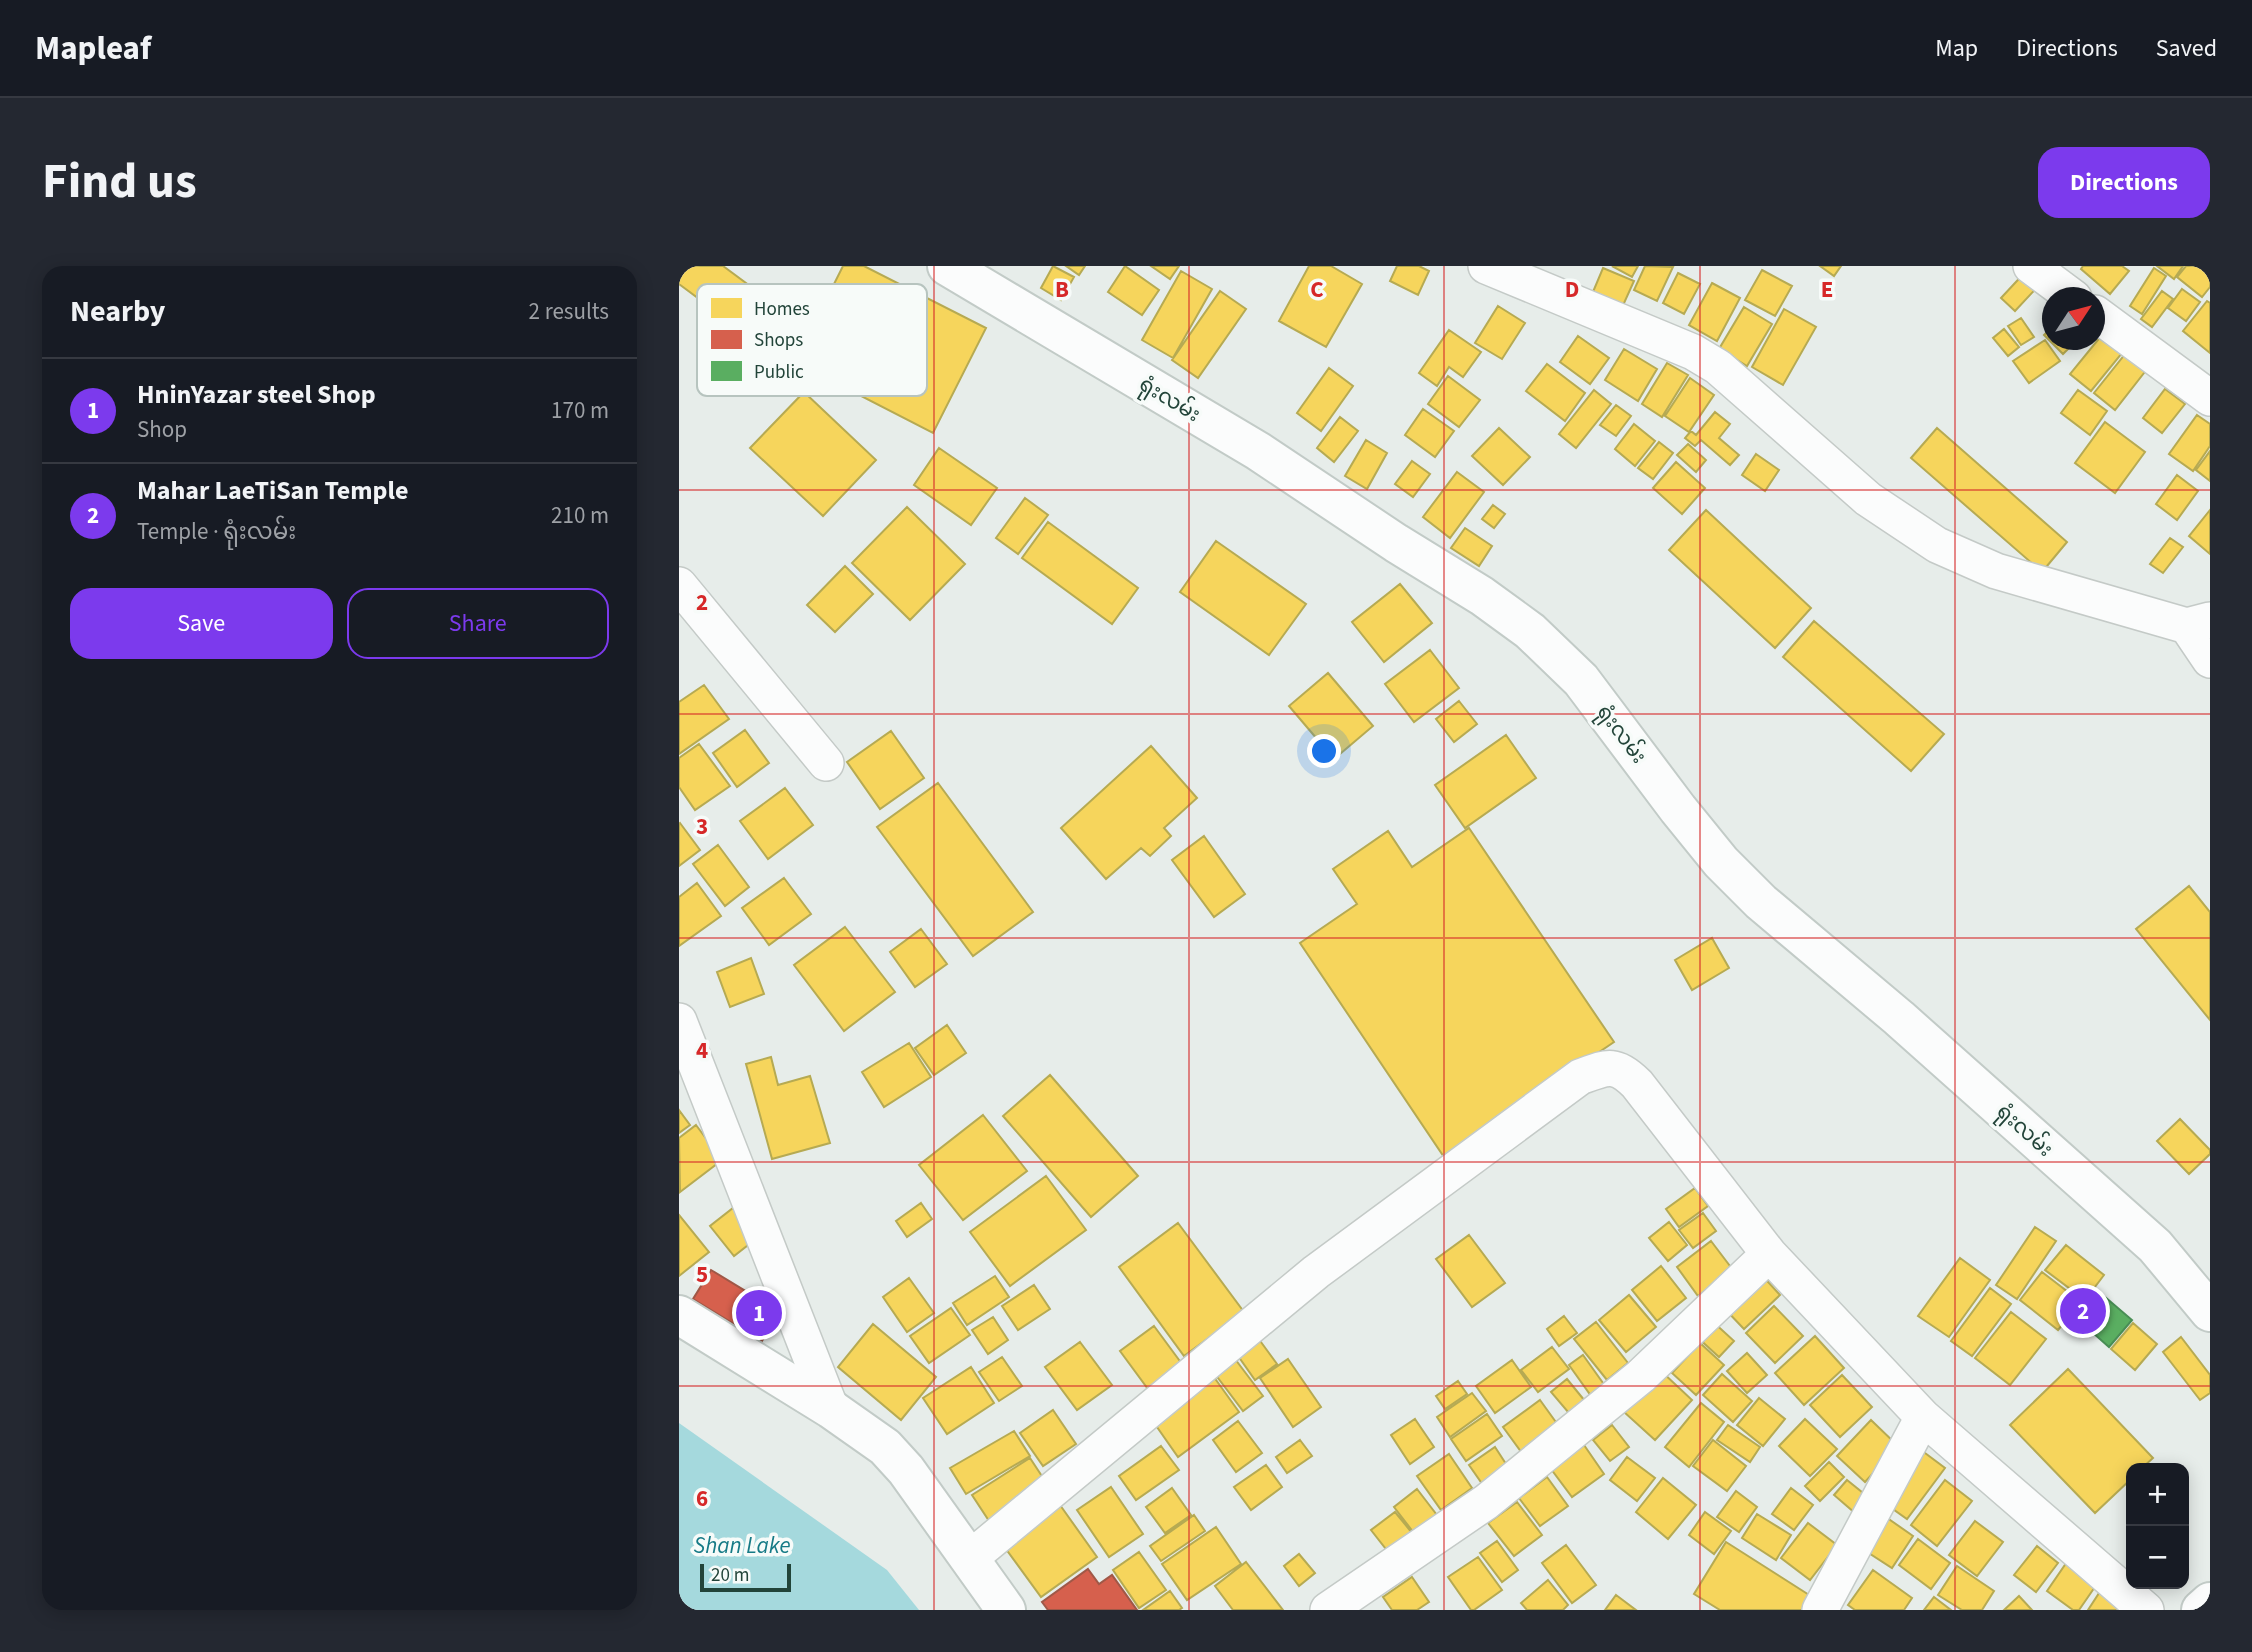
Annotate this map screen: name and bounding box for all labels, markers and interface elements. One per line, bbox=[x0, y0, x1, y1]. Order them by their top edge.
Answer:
text: Mapleaf bbox=[35, 25, 151, 72]
text: Map bbox=[1935, 31, 1978, 66]
text: Directions bbox=[2016, 31, 2118, 66]
text: Saved bbox=[2156, 31, 2217, 66]
text: Find us bbox=[42, 147, 197, 217]
button: Directions bbox=[2038, 147, 2210, 218]
text: B bbox=[1055, 273, 1069, 306]
text: C bbox=[1310, 273, 1324, 306]
text: D bbox=[1565, 273, 1579, 306]
text: E bbox=[1821, 273, 1833, 306]
legend bbox=[697, 284, 927, 396]
north arrow bbox=[2042, 287, 2105, 350]
text: Nearby bbox=[70, 290, 165, 333]
text: 2 results bbox=[529, 295, 609, 328]
text: Homes bbox=[754, 296, 810, 323]
text: Shops bbox=[754, 327, 803, 354]
text: Public bbox=[754, 359, 804, 386]
street label: ရုံးလမ်း bbox=[1133, 368, 1207, 431]
text: HninYazar steel Shop bbox=[137, 376, 376, 413]
text: 1 bbox=[87, 394, 99, 427]
text: 170 m bbox=[551, 394, 609, 427]
text: Shop bbox=[137, 413, 187, 446]
text: Mahar LaeTiSan Temple bbox=[137, 472, 408, 509]
text: 2 bbox=[87, 499, 99, 532]
text: 210 m bbox=[551, 499, 609, 532]
text: Temple · ရုံးလမ်း bbox=[137, 515, 296, 548]
text: 2 bbox=[696, 586, 708, 619]
button: Save bbox=[70, 588, 333, 659]
button: Share bbox=[347, 588, 609, 659]
street label: ရုံးလမ်း bbox=[1588, 698, 1655, 771]
your location bbox=[1307, 734, 1341, 768]
text: 3 bbox=[696, 810, 708, 843]
text: 4 bbox=[696, 1034, 708, 1067]
street label: ရုံးလမ်း bbox=[1989, 1096, 2060, 1165]
text: 5 bbox=[696, 1258, 708, 1291]
pin: 2 bbox=[2060, 1285, 2106, 1337]
pin: 1 bbox=[736, 1287, 782, 1339]
map controls bbox=[2126, 1463, 2189, 1589]
button: + bbox=[2126, 1463, 2189, 1526]
text: 6 bbox=[696, 1482, 708, 1515]
button: − bbox=[2126, 1526, 2189, 1589]
water label: Shan Lake bbox=[694, 1529, 790, 1562]
scale bar bbox=[700, 1561, 791, 1593]
text: 20 m bbox=[711, 1562, 749, 1589]

